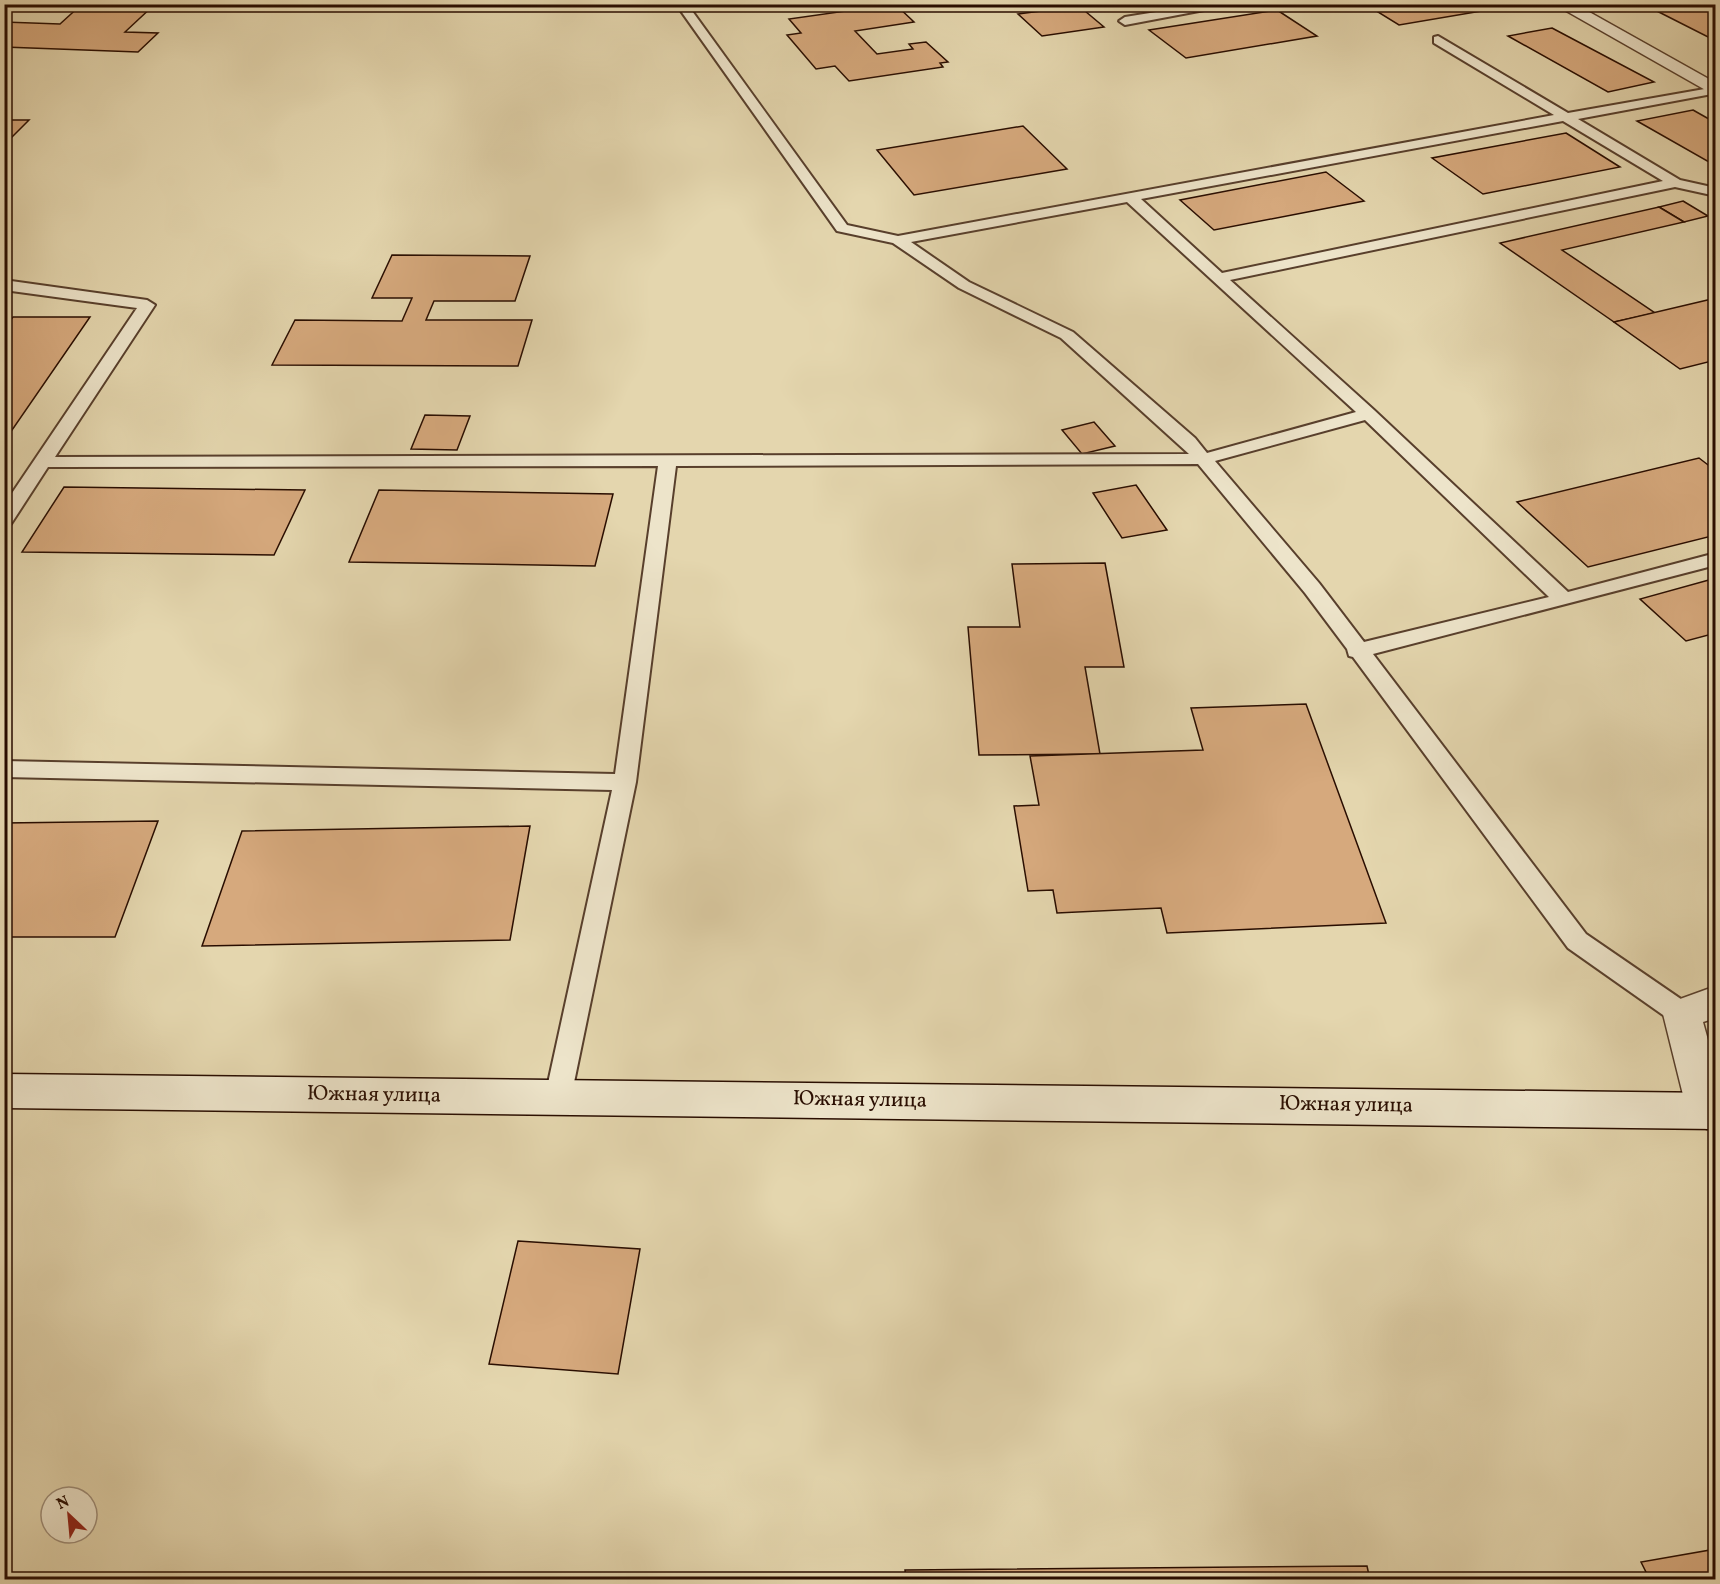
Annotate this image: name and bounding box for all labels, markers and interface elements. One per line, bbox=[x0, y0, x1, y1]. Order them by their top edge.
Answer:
street label: Южная улица bbox=[307, 1079, 441, 1111]
street label: Южная улица bbox=[793, 1084, 927, 1116]
street label: Южная улица bbox=[1279, 1089, 1413, 1121]
north arrow bbox=[39, 1485, 99, 1545]
text: N bbox=[53, 1491, 74, 1516]

